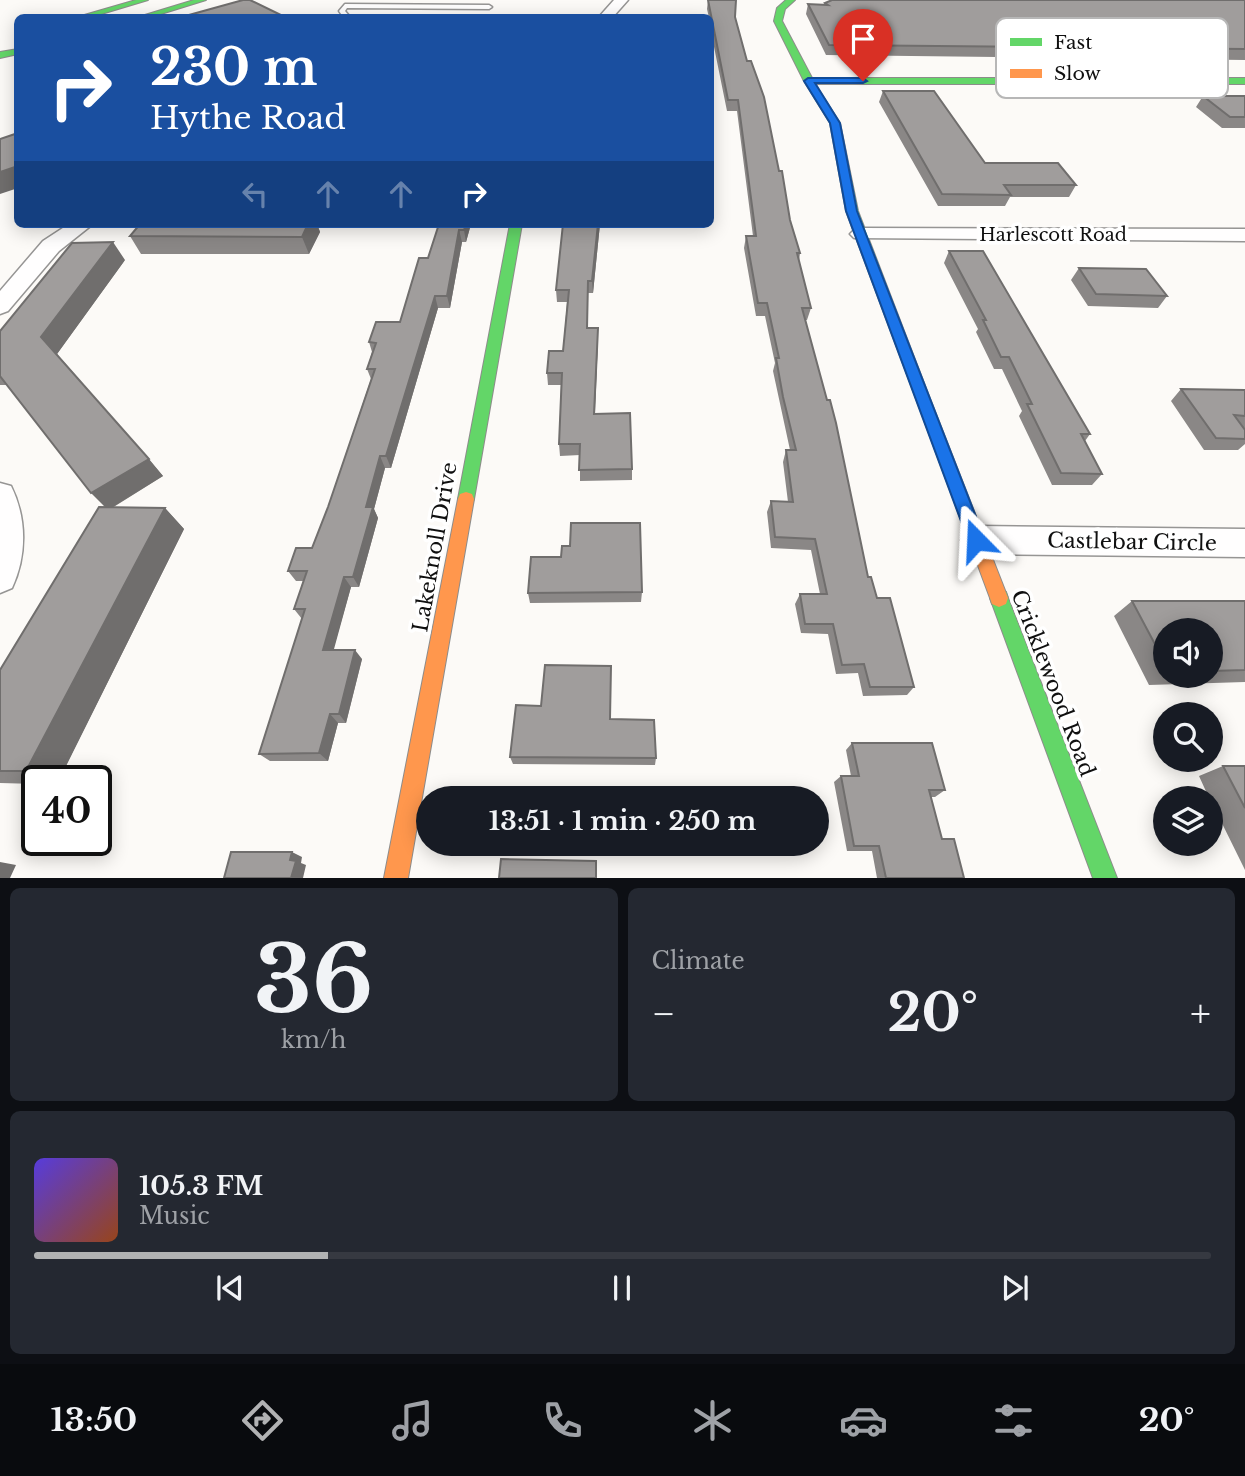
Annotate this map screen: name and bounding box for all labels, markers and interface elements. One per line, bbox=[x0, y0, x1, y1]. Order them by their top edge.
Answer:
pin bbox=[833, 9, 893, 81]
legend bbox=[996, 18, 1228, 98]
icon: arrive bbox=[844, 20, 882, 58]
text: Fast bbox=[1054, 31, 1093, 54]
text: 230 m bbox=[150, 37, 317, 98]
icon: right bbox=[35, 42, 126, 133]
text: Slow bbox=[1054, 62, 1101, 85]
text: Hythe Road bbox=[150, 98, 346, 138]
icon: left bbox=[236, 175, 274, 213]
icon: ahead bbox=[309, 175, 347, 213]
icon: ahead bbox=[382, 175, 420, 213]
icon: right bbox=[455, 175, 493, 213]
street label: Harlescott Road bbox=[979, 224, 1127, 246]
street label: Lakeknoll Drive bbox=[407, 460, 463, 634]
position arrow bbox=[939, 503, 1013, 577]
street label: Castlebar Circle bbox=[1047, 528, 1217, 556]
street label: Cricklewood Road bbox=[1005, 586, 1101, 780]
map controls bbox=[1153, 618, 1223, 856]
button: sound bbox=[1153, 618, 1223, 688]
button: search bbox=[1153, 702, 1223, 772]
speed limit sign: 40 bbox=[21, 765, 112, 856]
button: layers bbox=[1153, 786, 1223, 856]
text: 13:51 · 1 min · 250 m bbox=[489, 805, 756, 837]
text: 36 bbox=[254, 924, 373, 1037]
text: Climate bbox=[652, 947, 745, 975]
text: 20° bbox=[888, 981, 978, 1045]
text: − bbox=[652, 990, 676, 1037]
text: + bbox=[1190, 990, 1211, 1037]
text: km/h bbox=[281, 1026, 346, 1054]
text: 105.3 FM bbox=[139, 1170, 263, 1202]
text: Music bbox=[139, 1202, 210, 1230]
icon: previous bbox=[211, 1269, 249, 1307]
icon: pause bbox=[603, 1269, 641, 1307]
icon: next bbox=[996, 1269, 1034, 1307]
icon: directions bbox=[238, 1396, 287, 1445]
icon: music bbox=[388, 1396, 437, 1445]
icon: phone bbox=[538, 1396, 587, 1445]
icon: climate bbox=[688, 1396, 737, 1445]
icon: car bbox=[839, 1396, 888, 1445]
icon: filters bbox=[989, 1396, 1038, 1445]
text: 13:50 bbox=[51, 1400, 137, 1440]
text: 20° bbox=[1139, 1400, 1194, 1440]

